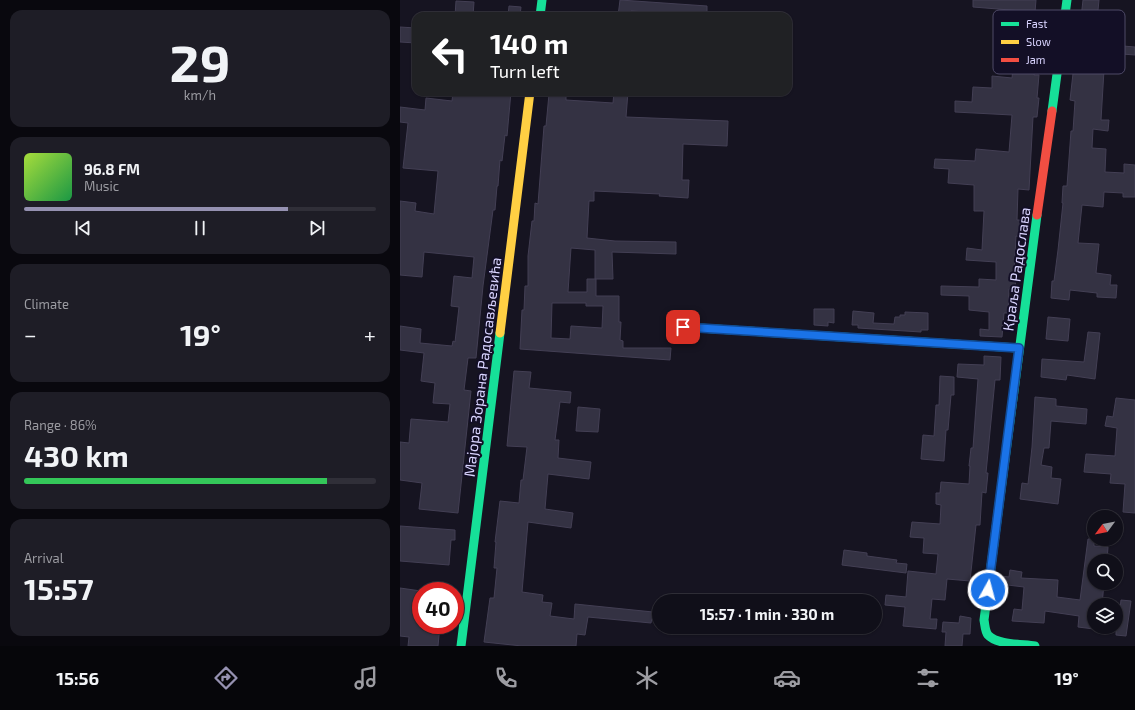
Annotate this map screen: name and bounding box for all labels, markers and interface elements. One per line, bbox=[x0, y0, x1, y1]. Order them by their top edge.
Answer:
legend bbox=[993, 10, 1125, 74]
text: Fast bbox=[1026, 17, 1048, 30]
text: 140 m bbox=[490, 26, 568, 60]
icon: left bbox=[424, 28, 476, 80]
text: 29 bbox=[170, 30, 230, 92]
text: Slow bbox=[1026, 35, 1051, 48]
text: Jam bbox=[1026, 53, 1045, 66]
text: Turn left bbox=[490, 60, 560, 82]
text: km/h bbox=[184, 87, 216, 103]
text: 96.8 FM bbox=[84, 160, 140, 178]
text: Music bbox=[84, 178, 119, 194]
street label: Краља Радослава bbox=[998, 206, 1034, 332]
icon: previous bbox=[72, 217, 94, 239]
icon: pause bbox=[189, 217, 211, 239]
icon: next bbox=[306, 217, 328, 239]
street label: Мајора Зорана Радосављевића bbox=[460, 256, 505, 478]
text: Climate bbox=[24, 296, 69, 312]
pin bbox=[666, 310, 700, 344]
text: 19° bbox=[180, 316, 221, 352]
icon: arrive bbox=[672, 316, 694, 338]
text: − bbox=[24, 321, 37, 347]
text: + bbox=[364, 321, 376, 347]
text: Range · 86% bbox=[24, 417, 97, 433]
text: 430 km bbox=[24, 437, 129, 473]
north arrow bbox=[1087, 510, 1123, 546]
map controls bbox=[1087, 510, 1123, 634]
text: Arrival bbox=[24, 550, 64, 566]
button: search bbox=[1087, 554, 1123, 590]
position arrow bbox=[967, 569, 1009, 611]
text: 15:57 bbox=[24, 570, 94, 606]
speed limit sign: 40 bbox=[412, 582, 464, 634]
button: layers bbox=[1087, 598, 1123, 634]
text: 15:57 · 1 min · 330 m bbox=[700, 605, 834, 623]
icon: directions bbox=[212, 664, 240, 692]
icon: music bbox=[352, 664, 380, 692]
icon: phone bbox=[492, 664, 520, 692]
icon: climate bbox=[633, 664, 661, 692]
icon: car bbox=[773, 664, 801, 692]
icon: filters bbox=[914, 664, 942, 692]
text: 15:56 bbox=[56, 667, 99, 689]
text: 19° bbox=[1054, 667, 1079, 689]

